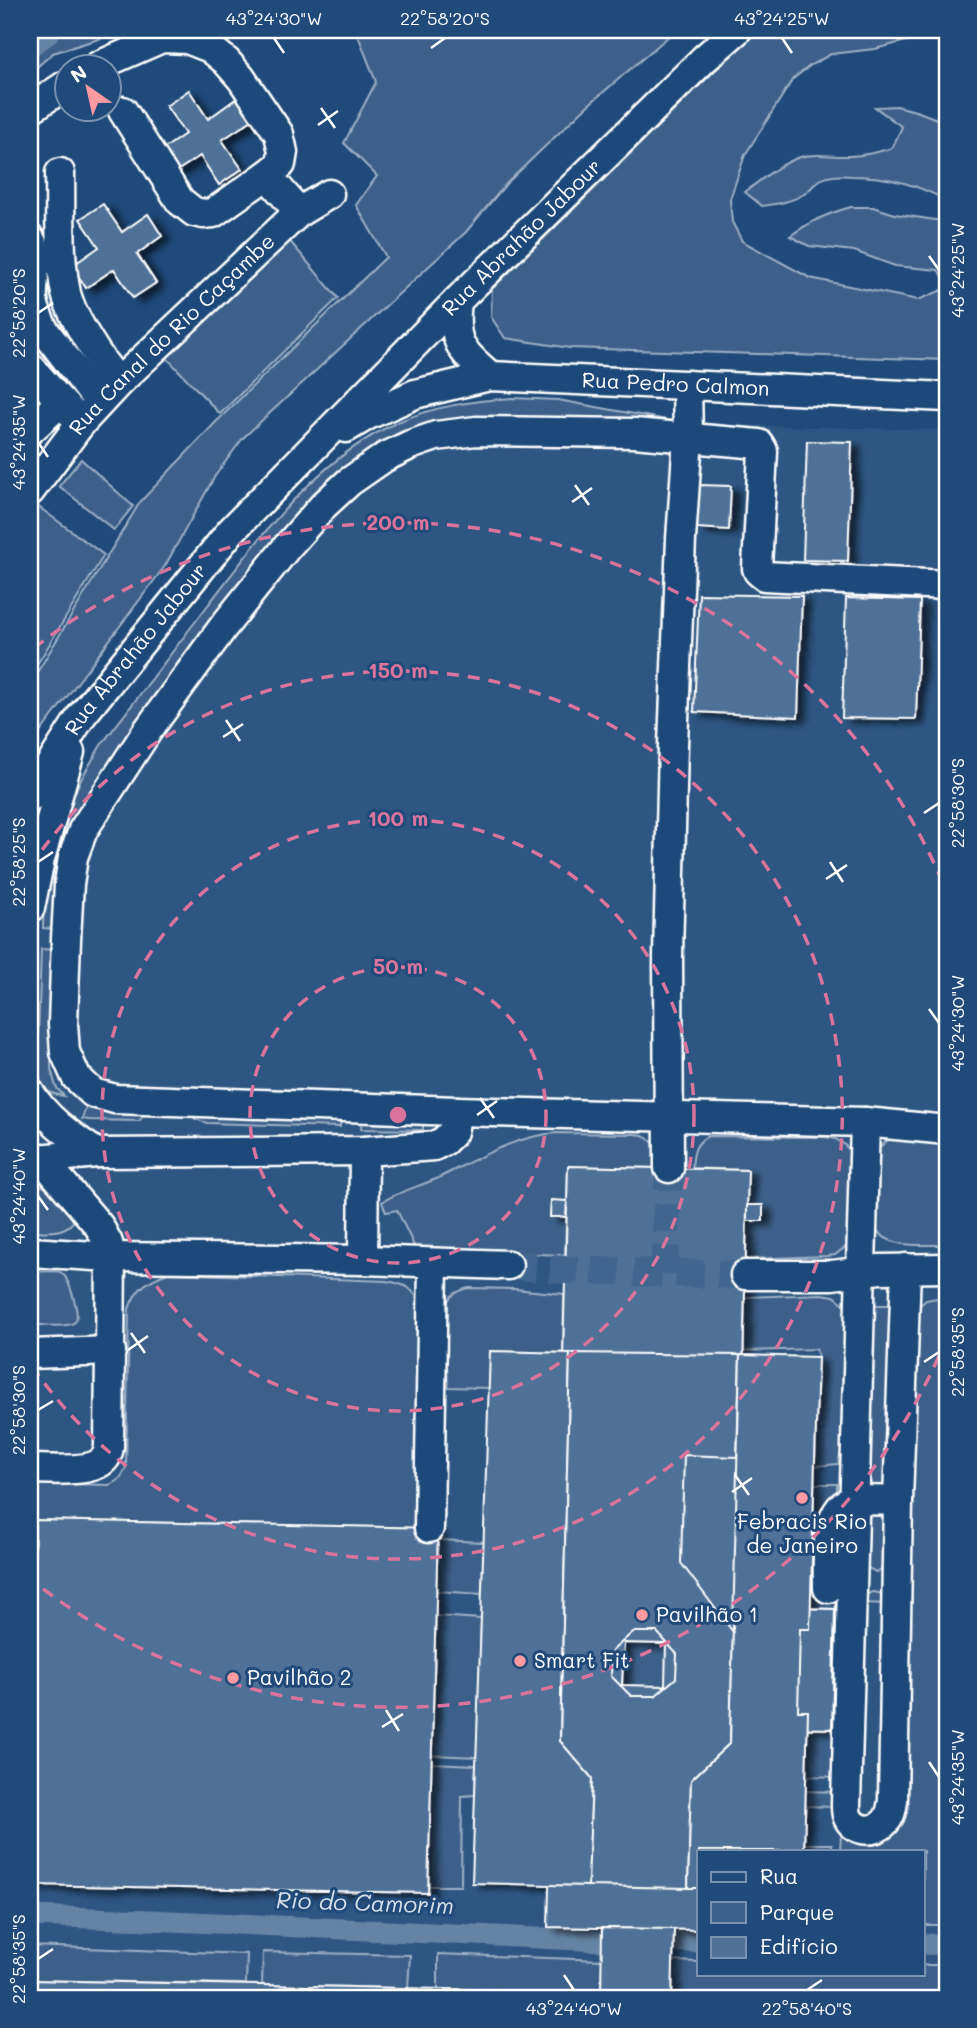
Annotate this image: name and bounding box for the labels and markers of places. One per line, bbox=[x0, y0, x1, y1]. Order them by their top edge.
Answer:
centre of rings bbox=[386, 1103, 410, 1127]
marker: Febracis Rio de Janeiro bbox=[794, 1490, 810, 1506]
place label: Febracis Rio de Janeiro bbox=[737, 1507, 867, 1558]
place label: Pavilhão 1 bbox=[656, 1600, 758, 1627]
marker: Pavilhão 1 bbox=[634, 1607, 650, 1623]
place label: Smart Fit bbox=[534, 1646, 630, 1673]
marker: Smart Fit bbox=[512, 1653, 528, 1669]
place label: Pavilhão 2 bbox=[247, 1663, 352, 1690]
marker: Pavilhão 2 bbox=[225, 1670, 241, 1686]

